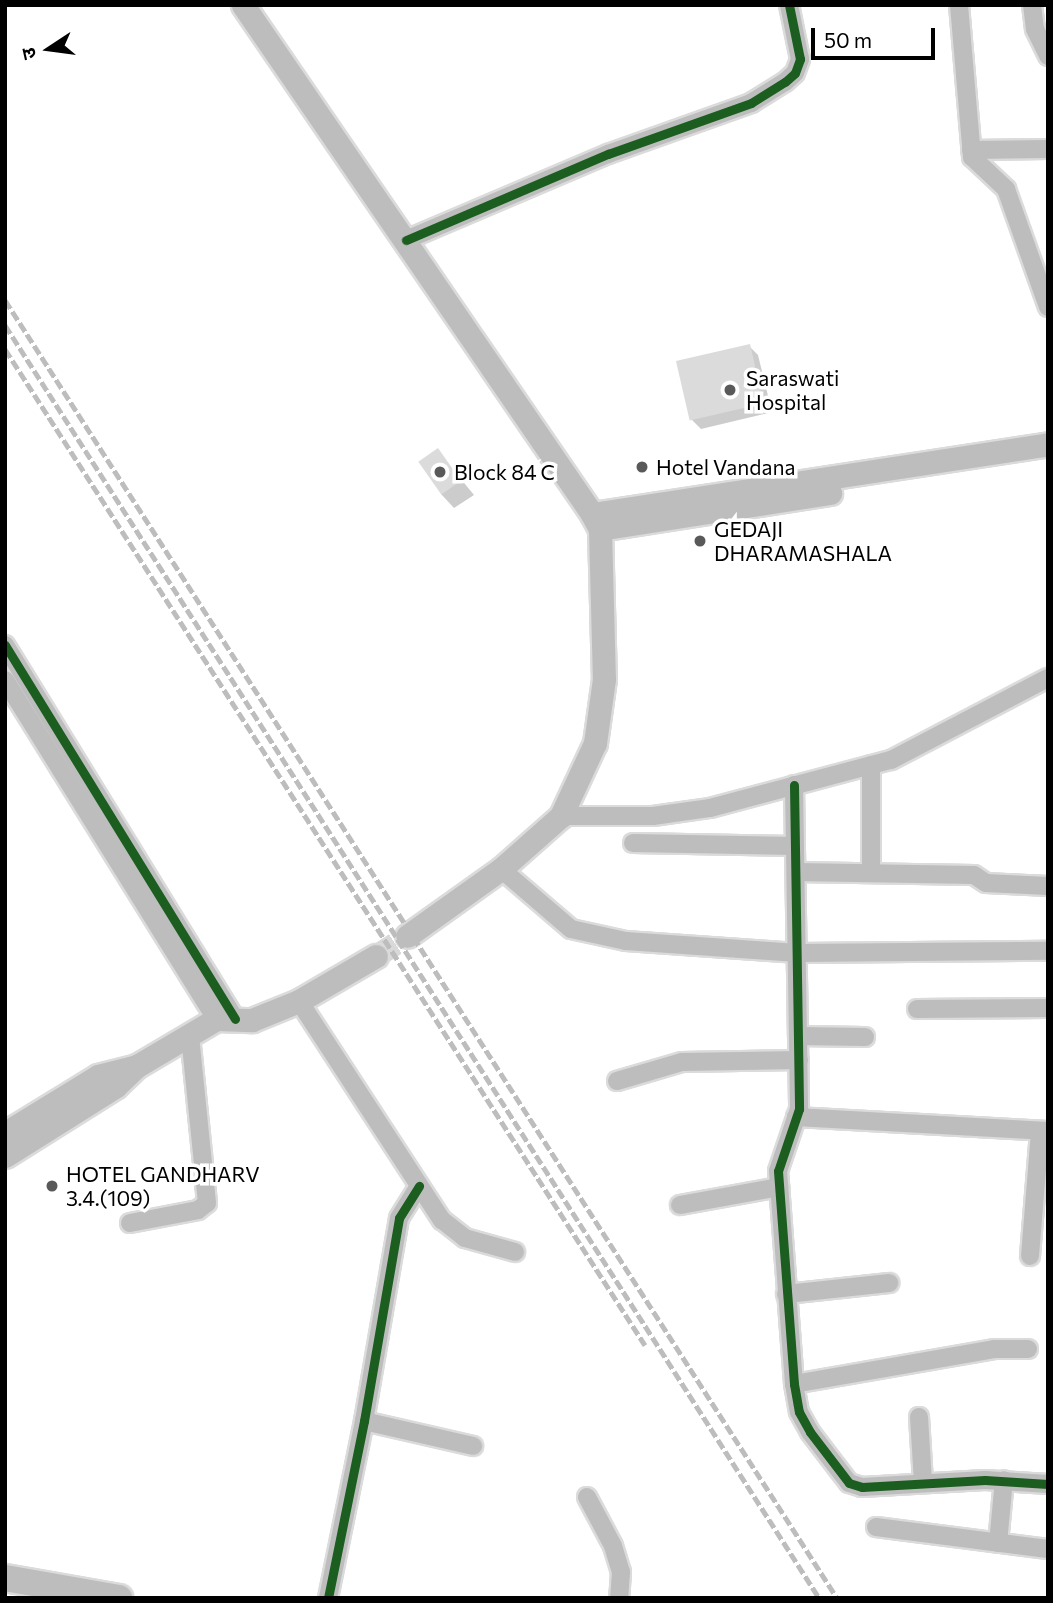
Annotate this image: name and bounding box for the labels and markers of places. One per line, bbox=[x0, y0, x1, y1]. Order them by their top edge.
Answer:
place label: Saraswati Hospital bbox=[746, 365, 839, 415]
marker: Saraswati Hospital bbox=[720, 380, 740, 400]
place label: Hotel Vandana bbox=[656, 454, 795, 480]
place label: Block 84 C bbox=[454, 459, 555, 485]
marker: Hotel Vandana bbox=[634, 459, 650, 475]
marker: Block 84 C bbox=[432, 464, 448, 480]
place label: GEDAJI DHARAMASHALA bbox=[714, 516, 892, 566]
marker: GEDAJI DHARAMASHALA bbox=[692, 533, 708, 549]
place label: HOTEL GANDHARV 3.4.(109) bbox=[66, 1161, 260, 1211]
marker: HOTEL GANDHARV 3.4.(109) bbox=[44, 1178, 60, 1194]

